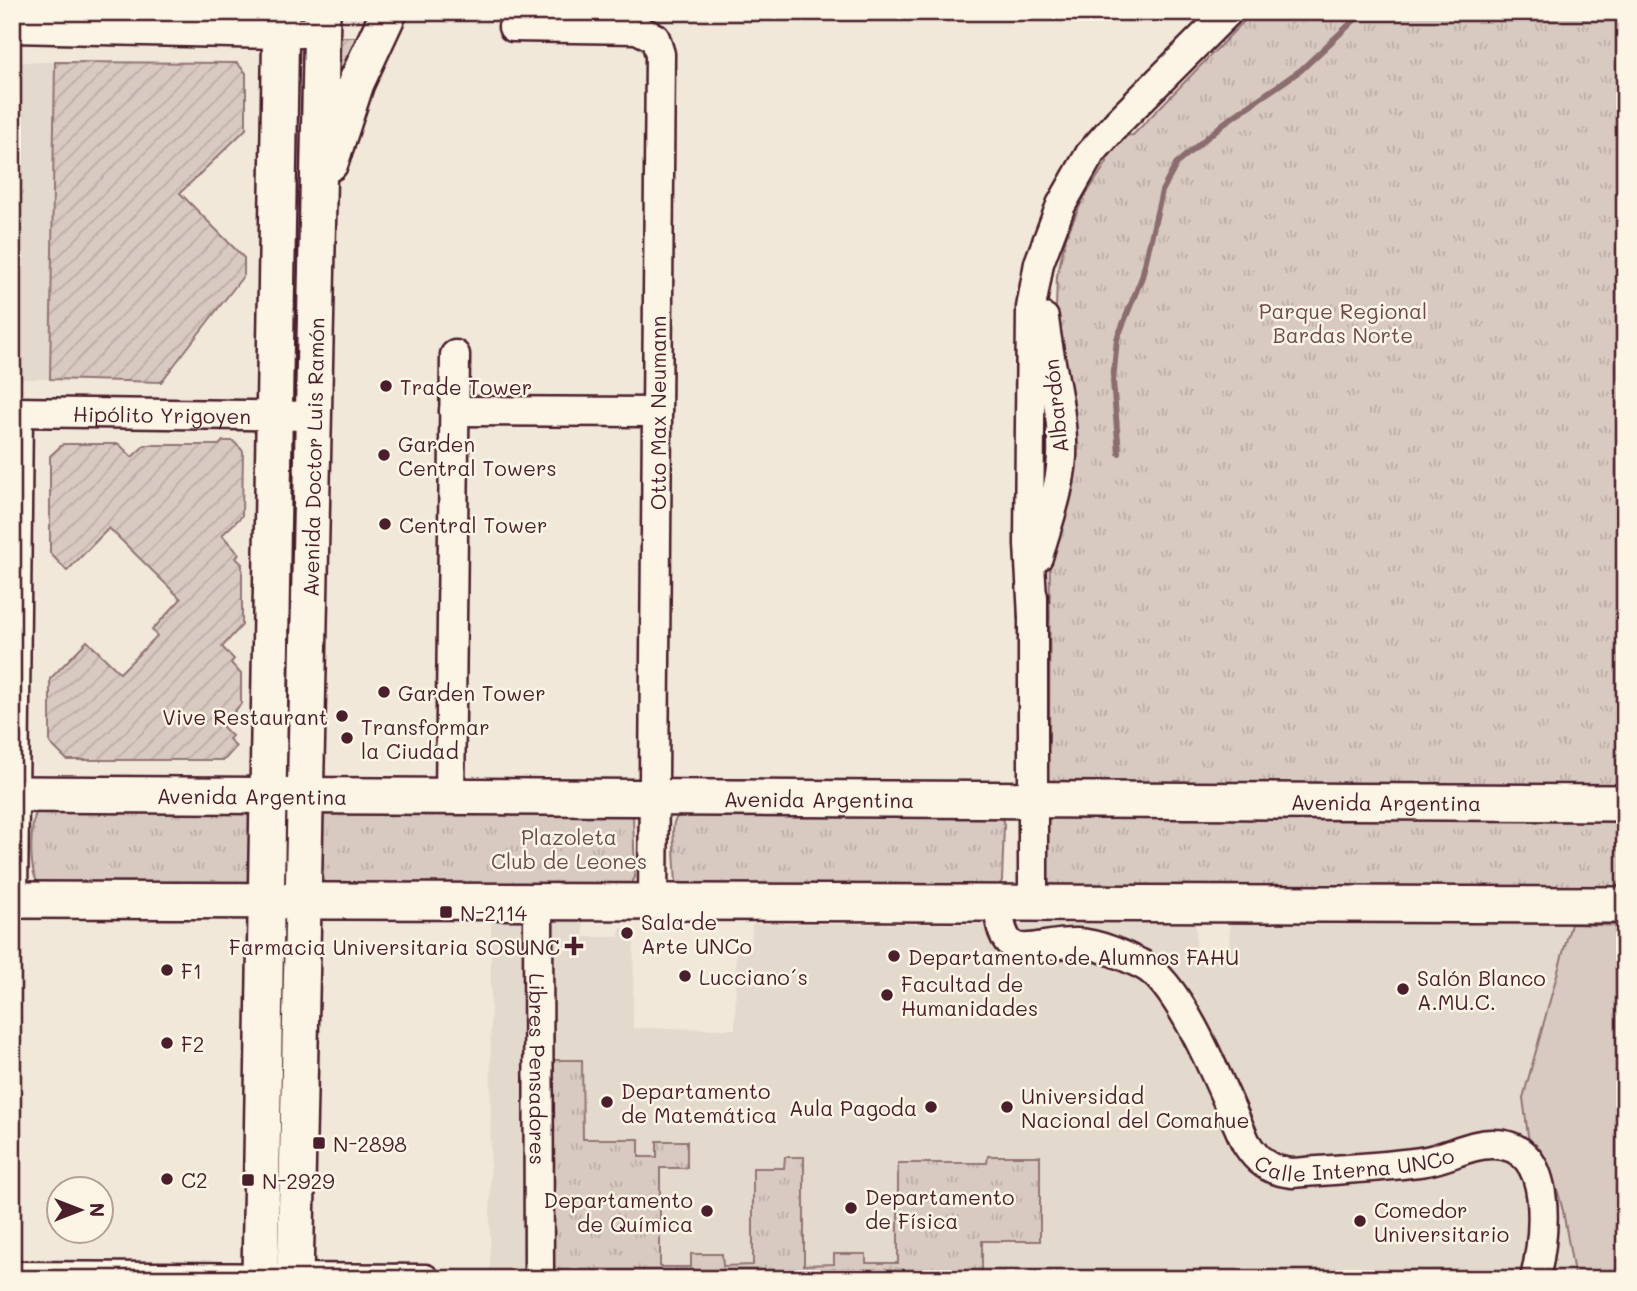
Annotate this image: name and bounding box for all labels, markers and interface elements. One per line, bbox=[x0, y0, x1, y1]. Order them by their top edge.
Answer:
park label: Parque Regional Bardas Norte bbox=[1259, 297, 1427, 348]
street label: Otto Max Neumann bbox=[644, 316, 671, 510]
street label: Avenida Doctor Luis Ramón bbox=[296, 317, 329, 597]
street label: Albardón bbox=[1037, 358, 1073, 454]
place label: Trade Tower bbox=[400, 373, 532, 400]
marker: Trade Tower bbox=[378, 378, 394, 394]
street label: Hipólito Yrigoyen bbox=[73, 399, 251, 429]
place label: Garden Central Towers bbox=[398, 430, 557, 481]
marker: Garden Central Towers bbox=[376, 447, 392, 463]
place label: Central Tower bbox=[399, 511, 547, 538]
marker: Central Tower bbox=[377, 516, 393, 532]
place label: Garden Tower bbox=[398, 679, 546, 706]
marker: Garden Tower bbox=[376, 684, 392, 700]
place label: Vive Restaurant bbox=[162, 703, 328, 730]
marker: Vive Restaurant bbox=[334, 708, 350, 724]
place label: Transformar la Ciudad bbox=[361, 713, 490, 764]
marker: Transformar la Ciudad bbox=[339, 730, 355, 746]
street label: Avenida Argentina bbox=[157, 781, 347, 809]
street label: Avenida Argentina bbox=[724, 784, 914, 813]
street label: Avenida Argentina bbox=[1291, 788, 1481, 816]
park label: Plazoleta Club de Leones bbox=[491, 823, 647, 874]
place label: N-2114 bbox=[460, 899, 528, 926]
marker: N-2114 bbox=[438, 904, 454, 920]
place label: Sala de Arte UNCo bbox=[641, 908, 752, 959]
marker: Sala de Arte UNCo bbox=[619, 925, 635, 941]
place label: Farmacia Universitaria SOSUNC bbox=[229, 933, 560, 960]
marker: Farmacia Universitaria SOSUNC bbox=[566, 938, 582, 954]
place label: Departamento de Alumnos FAHU bbox=[908, 943, 1239, 970]
marker: Departamento de Alumnos FAHU bbox=[886, 948, 902, 964]
place label: F1 bbox=[181, 957, 202, 984]
marker: F1 bbox=[159, 962, 175, 978]
place label: Lucciano´s bbox=[699, 963, 808, 990]
place label: Salón Blanco A.MU.C. bbox=[1417, 964, 1546, 1015]
marker: Lucciano´s bbox=[677, 968, 693, 984]
place label: Facultad de Humanidades bbox=[901, 970, 1038, 1021]
street label: Libres Pensadores bbox=[525, 973, 552, 1165]
marker: Salón Blanco A.MU.C. bbox=[1395, 981, 1411, 997]
marker: Facultad de Humanidades bbox=[879, 987, 895, 1003]
place label: F2 bbox=[181, 1030, 204, 1057]
marker: F2 bbox=[159, 1035, 175, 1051]
place label: Departamento de Matemática bbox=[621, 1077, 777, 1128]
place label: Universidad Nacional del Comahue bbox=[1021, 1082, 1249, 1133]
marker: Departamento de Matemática bbox=[599, 1094, 615, 1110]
place label: Aula Pagoda bbox=[789, 1094, 917, 1121]
marker: Aula Pagoda bbox=[923, 1099, 939, 1115]
marker: Universidad Nacional del Comahue bbox=[999, 1099, 1015, 1115]
place label: N-2898 bbox=[333, 1130, 407, 1157]
marker: N-2898 bbox=[311, 1135, 327, 1151]
street label: Calle Interna UNCo bbox=[1250, 1140, 1457, 1187]
place label: C2 bbox=[181, 1166, 208, 1193]
place label: N-2929 bbox=[262, 1167, 335, 1194]
marker: C2 bbox=[159, 1171, 175, 1187]
marker: N-2929 bbox=[240, 1172, 256, 1188]
north arrow bbox=[46, 1176, 116, 1246]
place label: Departamento de Física bbox=[865, 1183, 1014, 1234]
place label: Departamento de Química bbox=[544, 1186, 693, 1237]
place label: Comedor Universitario bbox=[1374, 1196, 1509, 1247]
marker: Departamento de Física bbox=[843, 1200, 859, 1216]
text: N bbox=[85, 1203, 110, 1217]
marker: Departamento de Química bbox=[699, 1203, 715, 1219]
marker: Comedor Universitario bbox=[1352, 1213, 1368, 1229]

